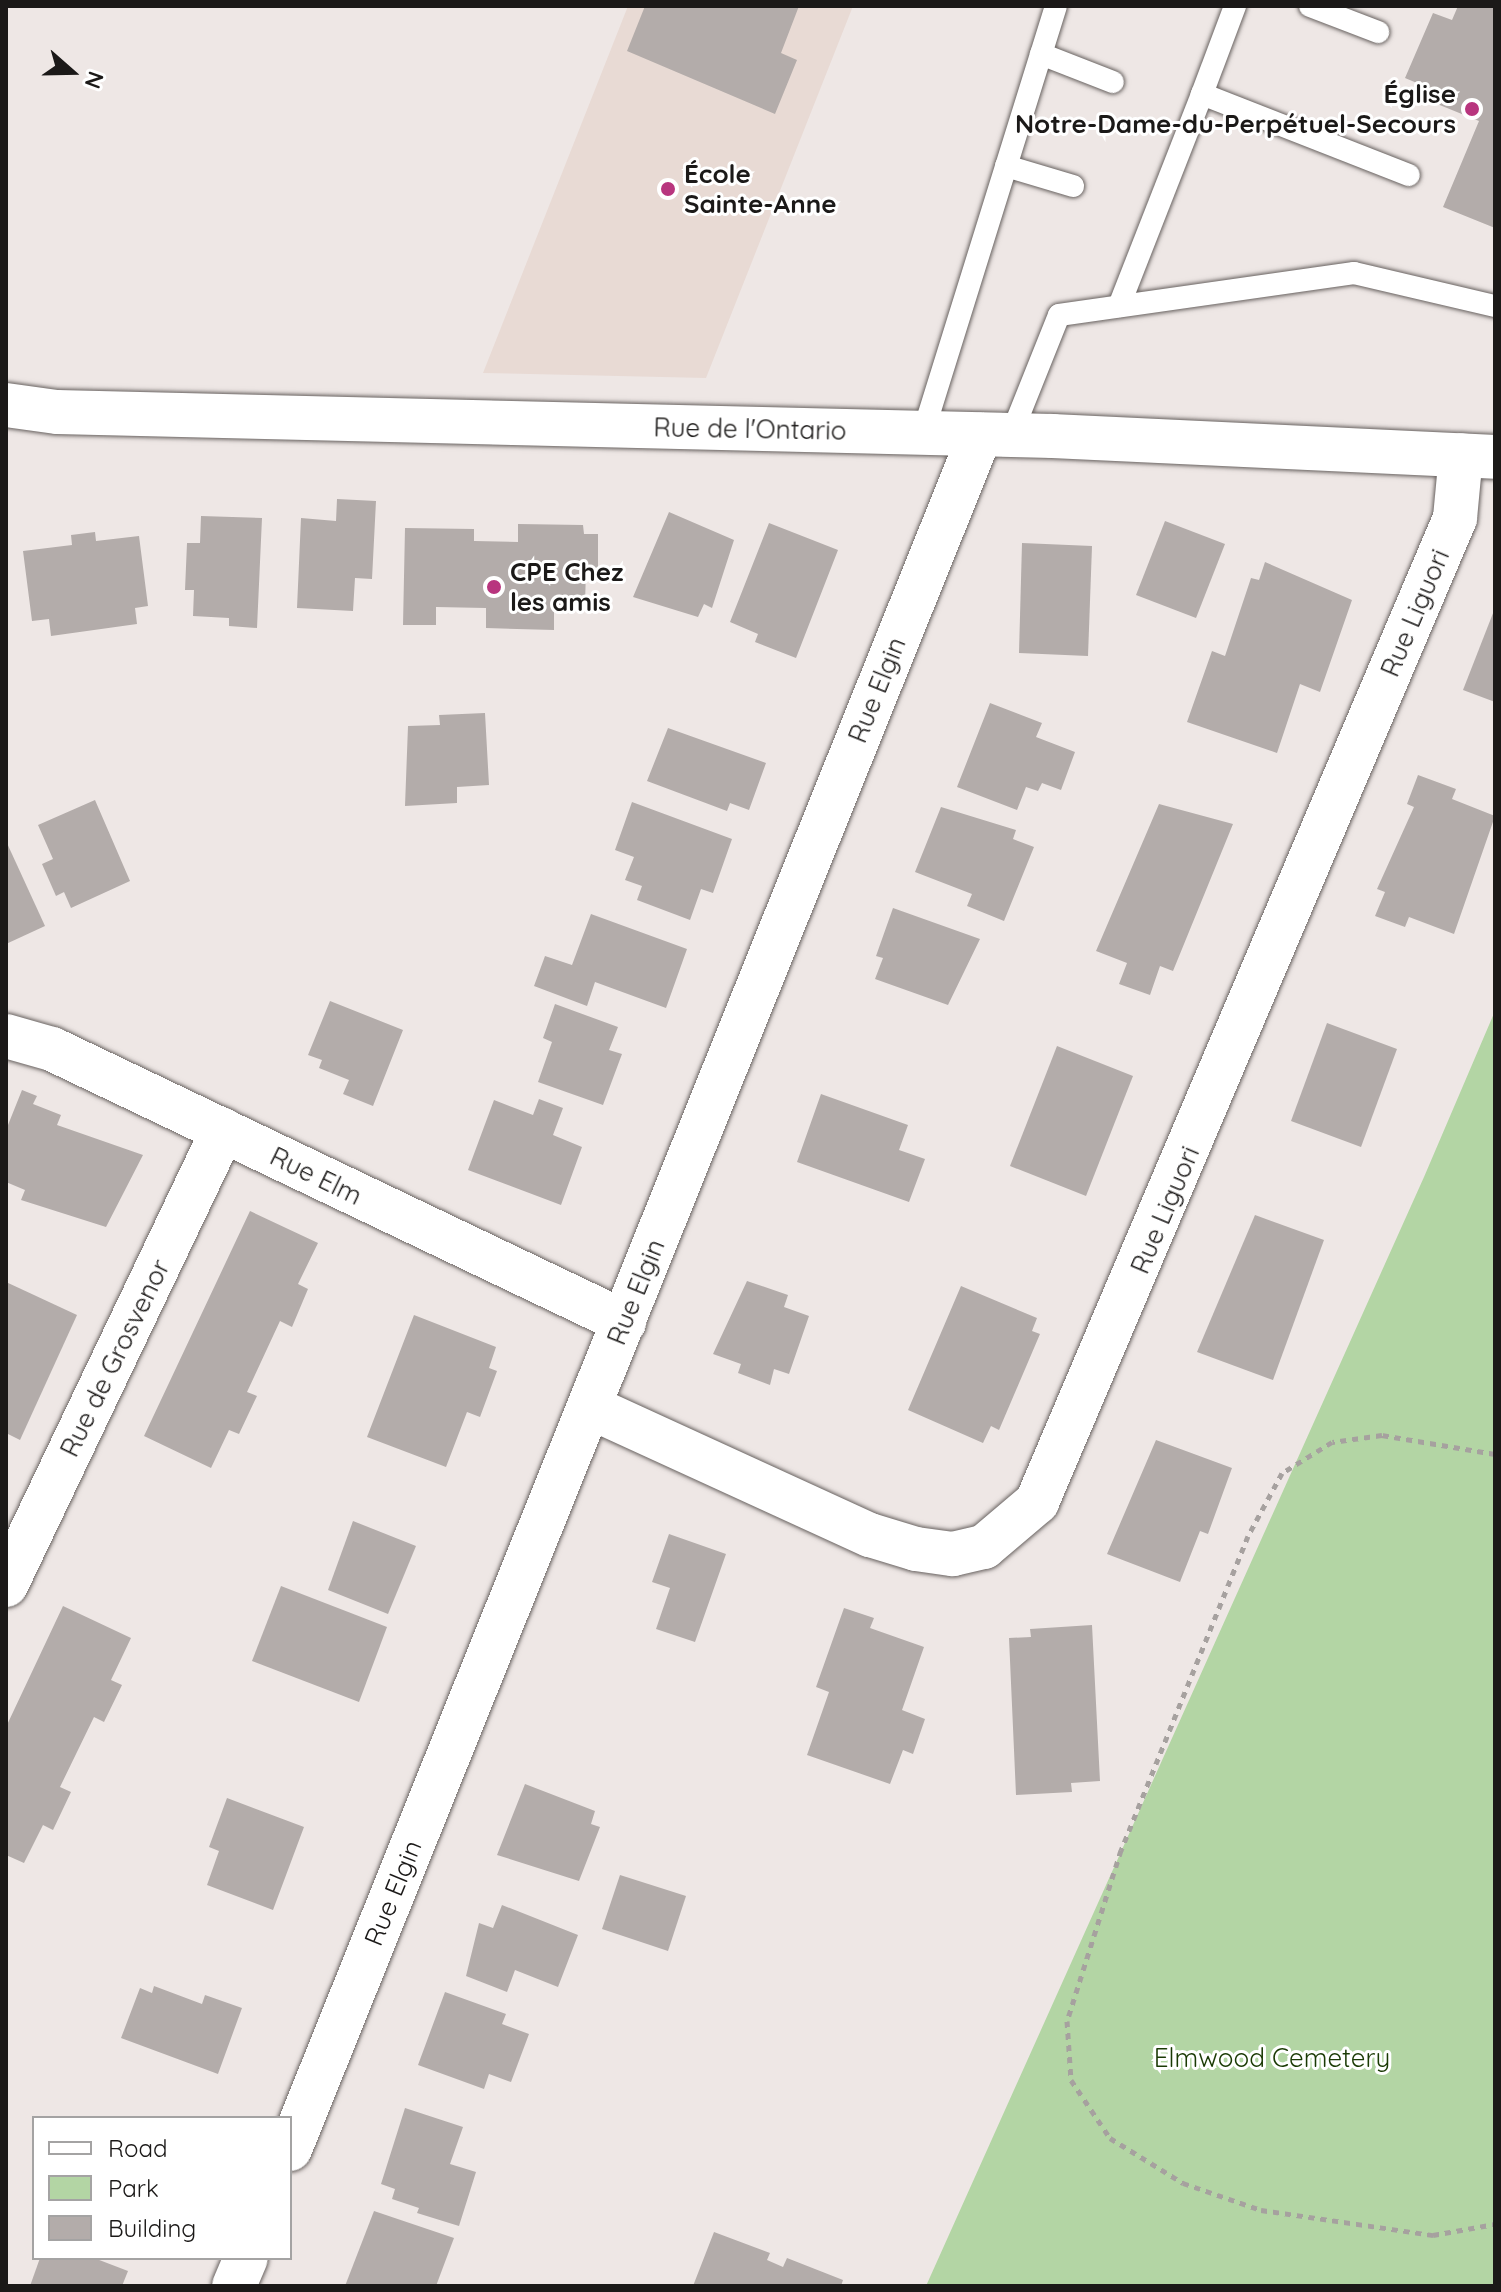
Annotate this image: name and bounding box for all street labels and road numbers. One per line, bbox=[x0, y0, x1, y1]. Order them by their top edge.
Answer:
street label: Rue de l'Ontario bbox=[653, 412, 847, 446]
street label: Rue Liguori bbox=[1374, 545, 1456, 681]
street label: Rue Elgin bbox=[842, 633, 912, 747]
street label: Rue Elm bbox=[265, 1140, 367, 1212]
street label: Rue Liguori bbox=[1124, 1142, 1206, 1278]
street label: Rue Elgin bbox=[601, 1235, 671, 1349]
street label: Rue de Grosvenor bbox=[54, 1254, 176, 1462]
street label: Rue Elgin bbox=[358, 1836, 428, 1950]

